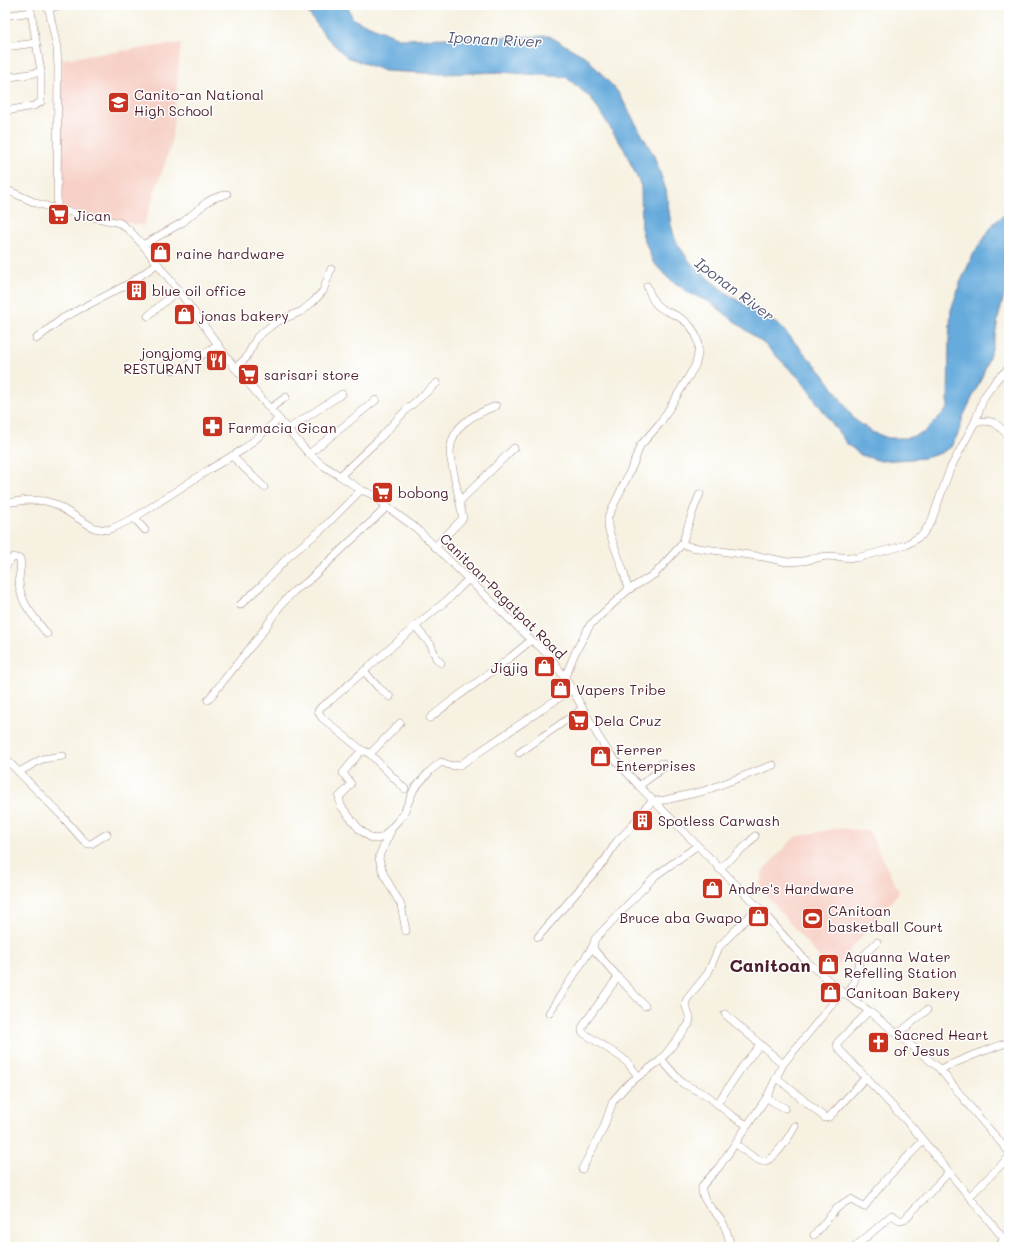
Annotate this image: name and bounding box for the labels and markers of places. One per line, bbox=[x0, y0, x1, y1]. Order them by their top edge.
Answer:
place label: Canito-an National High School bbox=[134, 85, 264, 120]
school or university icon: Canito-an National High School bbox=[105, 89, 131, 115]
supermarket icon: Jican bbox=[45, 202, 71, 228]
place label: Jican bbox=[74, 206, 111, 225]
shop icon: raine hardware bbox=[148, 240, 174, 266]
place label: raine hardware bbox=[176, 244, 285, 263]
building icon: blue oil office bbox=[124, 277, 150, 303]
place label: blue oil office bbox=[152, 281, 246, 300]
shop icon: jonas bakery bbox=[172, 302, 198, 328]
place label: jonas bakery bbox=[198, 306, 289, 325]
place label: jongjomg RESTURANT bbox=[123, 343, 202, 378]
restaurant icon: jongjomg RESTURANT bbox=[204, 347, 230, 373]
supermarket icon: sarisari store bbox=[236, 361, 262, 387]
place label: sarisari store bbox=[264, 365, 359, 384]
pharmacy icon: Farmacia Gican bbox=[199, 414, 225, 440]
place label: Farmacia Gican bbox=[228, 418, 337, 437]
supermarket icon: bobong bbox=[369, 479, 395, 505]
place label: bobong bbox=[398, 483, 448, 502]
shop icon: Jigjig bbox=[531, 654, 557, 680]
place label: Jigjig bbox=[491, 658, 528, 677]
shop icon: Vapers Tribe bbox=[547, 676, 573, 702]
place label: Vapers Tribe bbox=[576, 680, 666, 699]
supermarket icon: Dela Cruz bbox=[566, 707, 592, 733]
place label: Dela Cruz bbox=[594, 711, 662, 730]
place label: Ferrer Enterprises bbox=[616, 740, 696, 775]
shop icon: Ferrer Enterprises bbox=[587, 744, 613, 770]
building icon: Spotless Carwash bbox=[629, 807, 655, 833]
place label: Spotless Carwash bbox=[658, 811, 779, 830]
shop icon: Andre's Hardware bbox=[699, 875, 725, 901]
place label: Andre's Hardware bbox=[728, 879, 854, 898]
place label: CAnitoan basketball Court bbox=[828, 901, 943, 936]
shop icon: Bruce aba Gwapo bbox=[745, 904, 771, 930]
sports icon: CAnitoan basketball Court bbox=[800, 905, 826, 931]
place label: Bruce aba Gwapo bbox=[620, 908, 742, 927]
place label: Aquanna Water Refelling Station bbox=[844, 947, 957, 982]
shop icon: Aquanna Water Refelling Station bbox=[816, 951, 842, 977]
shop icon: Canitoan Bakery bbox=[817, 979, 843, 1005]
place label: Canitoan Bakery bbox=[846, 983, 960, 1002]
place label: Sacred Heart of Jesus bbox=[894, 1025, 988, 1060]
church icon: Sacred Heart of Jesus bbox=[865, 1029, 891, 1055]

